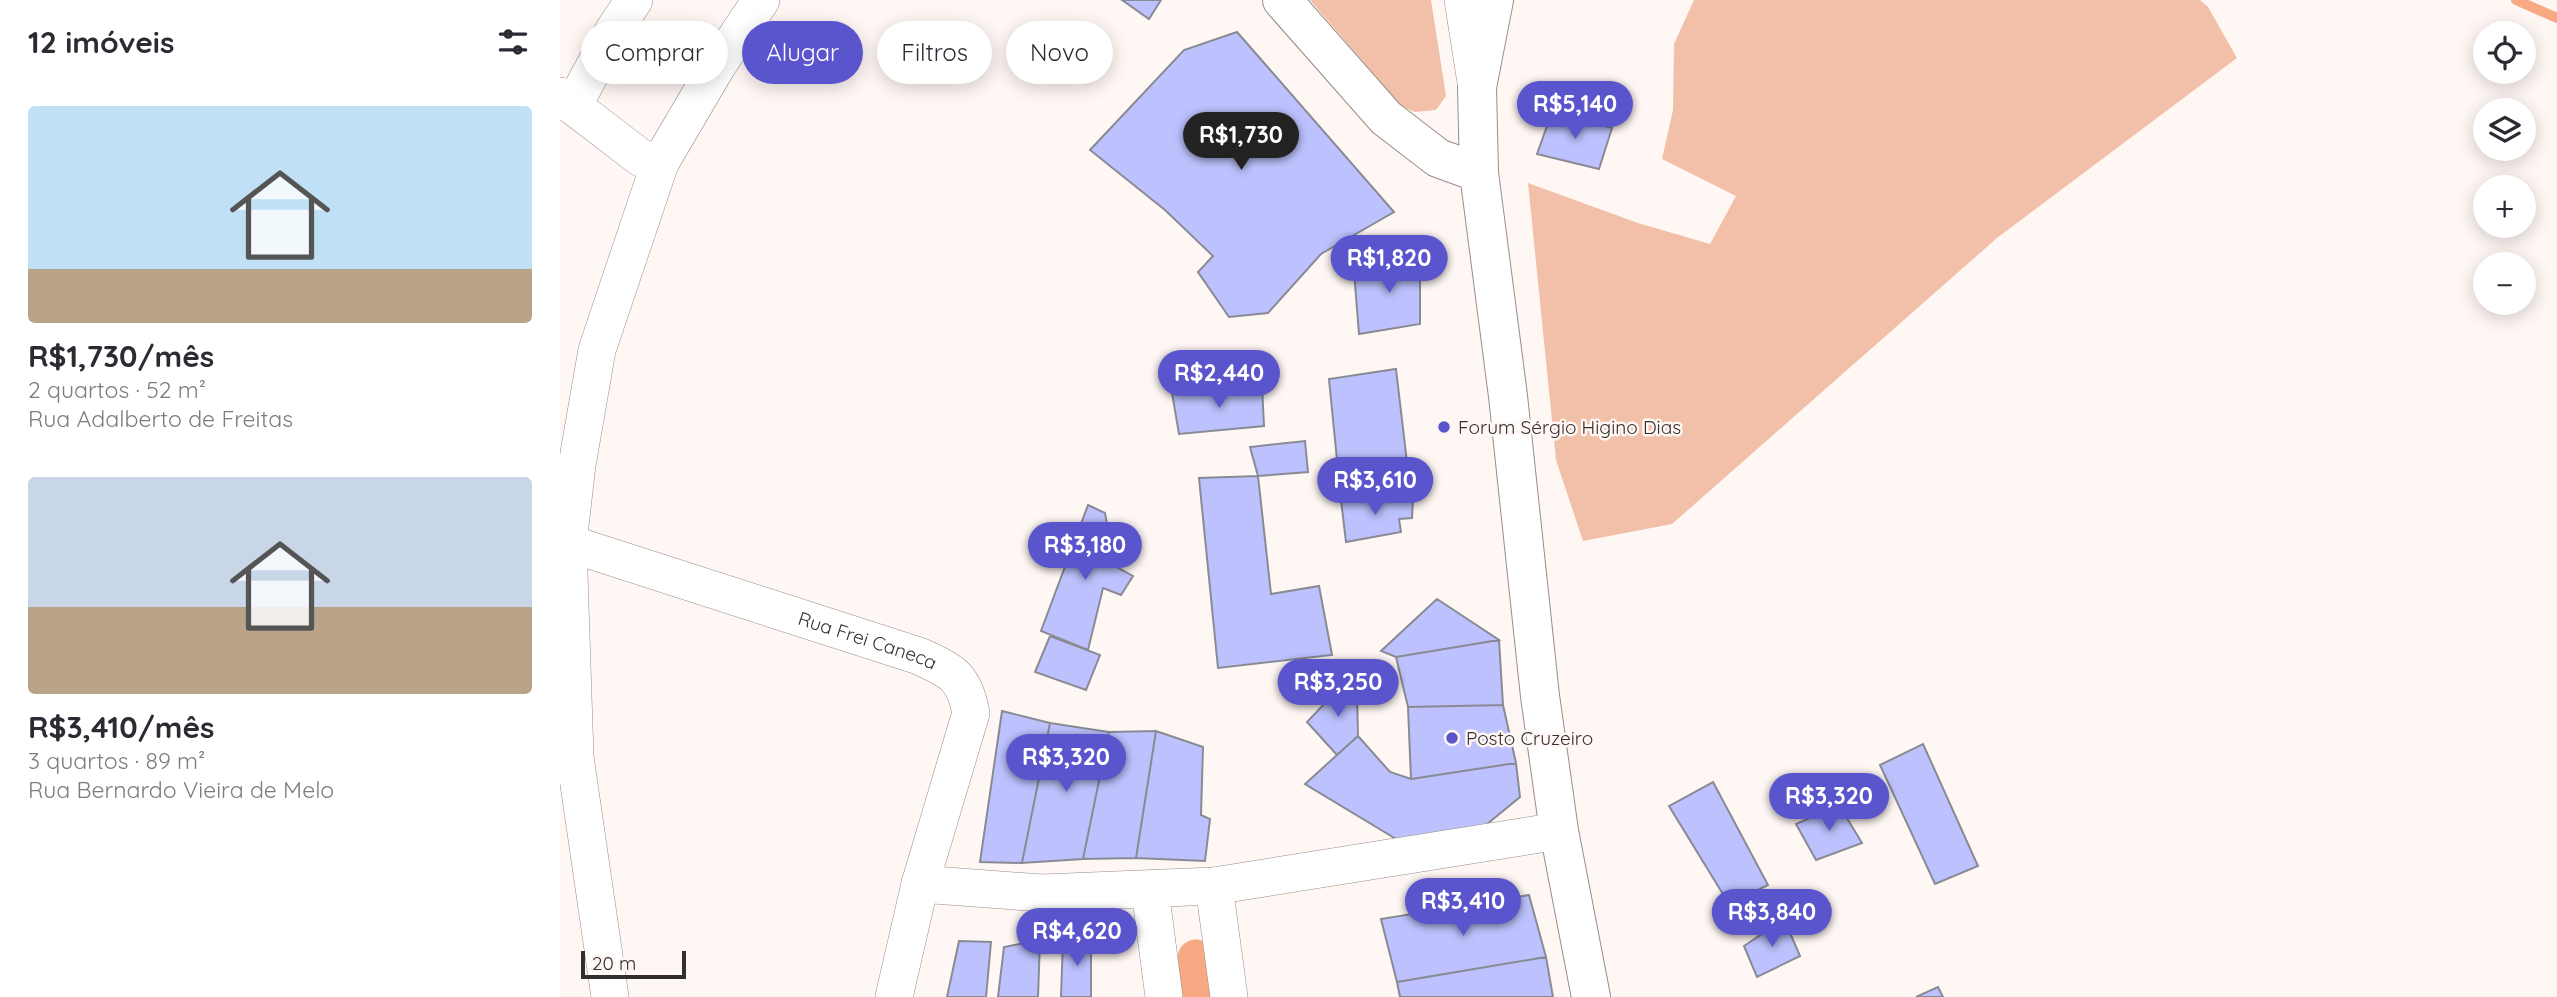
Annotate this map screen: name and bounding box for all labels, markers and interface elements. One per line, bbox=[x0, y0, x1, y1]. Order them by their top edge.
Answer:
chip: Comprar bbox=[581, 21, 728, 84]
chip: Alugar bbox=[742, 21, 863, 84]
chip: Filtros bbox=[877, 21, 992, 84]
chip: Novo bbox=[1006, 21, 1113, 84]
map controls bbox=[2473, 21, 2536, 315]
button: locate bbox=[2473, 21, 2536, 84]
text: 12 imóveis bbox=[28, 23, 174, 61]
icon: filters bbox=[494, 23, 532, 61]
pin: R$5,140 bbox=[1510, 82, 1640, 141]
text: R$5,140 bbox=[1533, 89, 1617, 118]
button: layers bbox=[2473, 98, 2536, 161]
pin: R$1,730 bbox=[1176, 113, 1306, 172]
text: R$1,730 bbox=[1199, 120, 1283, 149]
icon: home bbox=[217, 152, 343, 278]
button: + bbox=[2473, 175, 2536, 238]
pin: R$1,820 bbox=[1324, 236, 1454, 295]
text: R$1,820 bbox=[1347, 243, 1431, 272]
button: − bbox=[2473, 252, 2536, 315]
text: R$1,730/mês bbox=[28, 337, 214, 375]
pin: R$2,440 bbox=[1154, 350, 1284, 410]
text: R$2,440 bbox=[1174, 358, 1264, 387]
text: 2 quartos · 52 m² bbox=[28, 375, 206, 404]
text: Rua Adalberto de Freitas bbox=[28, 404, 293, 433]
place label: Forum Sérgio Higino Dias bbox=[1458, 415, 1681, 439]
marker: Forum Sérgio Higino Dias bbox=[1436, 419, 1452, 435]
pin: R$3,610 bbox=[1310, 458, 1440, 517]
text: R$3,610 bbox=[1333, 465, 1417, 494]
pin: R$3,180 bbox=[1020, 522, 1150, 582]
icon: home bbox=[217, 523, 343, 649]
text: R$3,180 bbox=[1044, 530, 1126, 559]
street label: Rua Frei Caneca bbox=[795, 606, 941, 675]
pin: R$3,250 bbox=[1273, 660, 1403, 719]
text: R$3,250 bbox=[1294, 667, 1382, 696]
text: R$3,410/mês bbox=[28, 708, 215, 746]
place label: Posto Cruzeiro bbox=[1466, 726, 1593, 750]
marker: Posto Cruzeiro bbox=[1444, 730, 1460, 746]
pin: R$3,320 bbox=[1001, 734, 1131, 794]
text: R$3,320 bbox=[1022, 742, 1110, 771]
text: 3 quartos · 89 m² bbox=[28, 746, 205, 775]
pin: R$3,320 bbox=[1764, 774, 1894, 833]
text: Rua Bernardo Vieira de Melo bbox=[28, 775, 334, 804]
text: R$3,320 bbox=[1785, 781, 1873, 810]
pin: R$3,410 bbox=[1398, 878, 1528, 938]
text: R$3,410 bbox=[1421, 886, 1505, 915]
pin: R$3,840 bbox=[1707, 890, 1837, 949]
text: R$3,840 bbox=[1728, 897, 1816, 926]
pin: R$4,620 bbox=[1012, 908, 1142, 968]
text: R$4,620 bbox=[1032, 916, 1122, 945]
scale bar bbox=[581, 948, 686, 980]
text: 20 m bbox=[592, 951, 636, 975]

